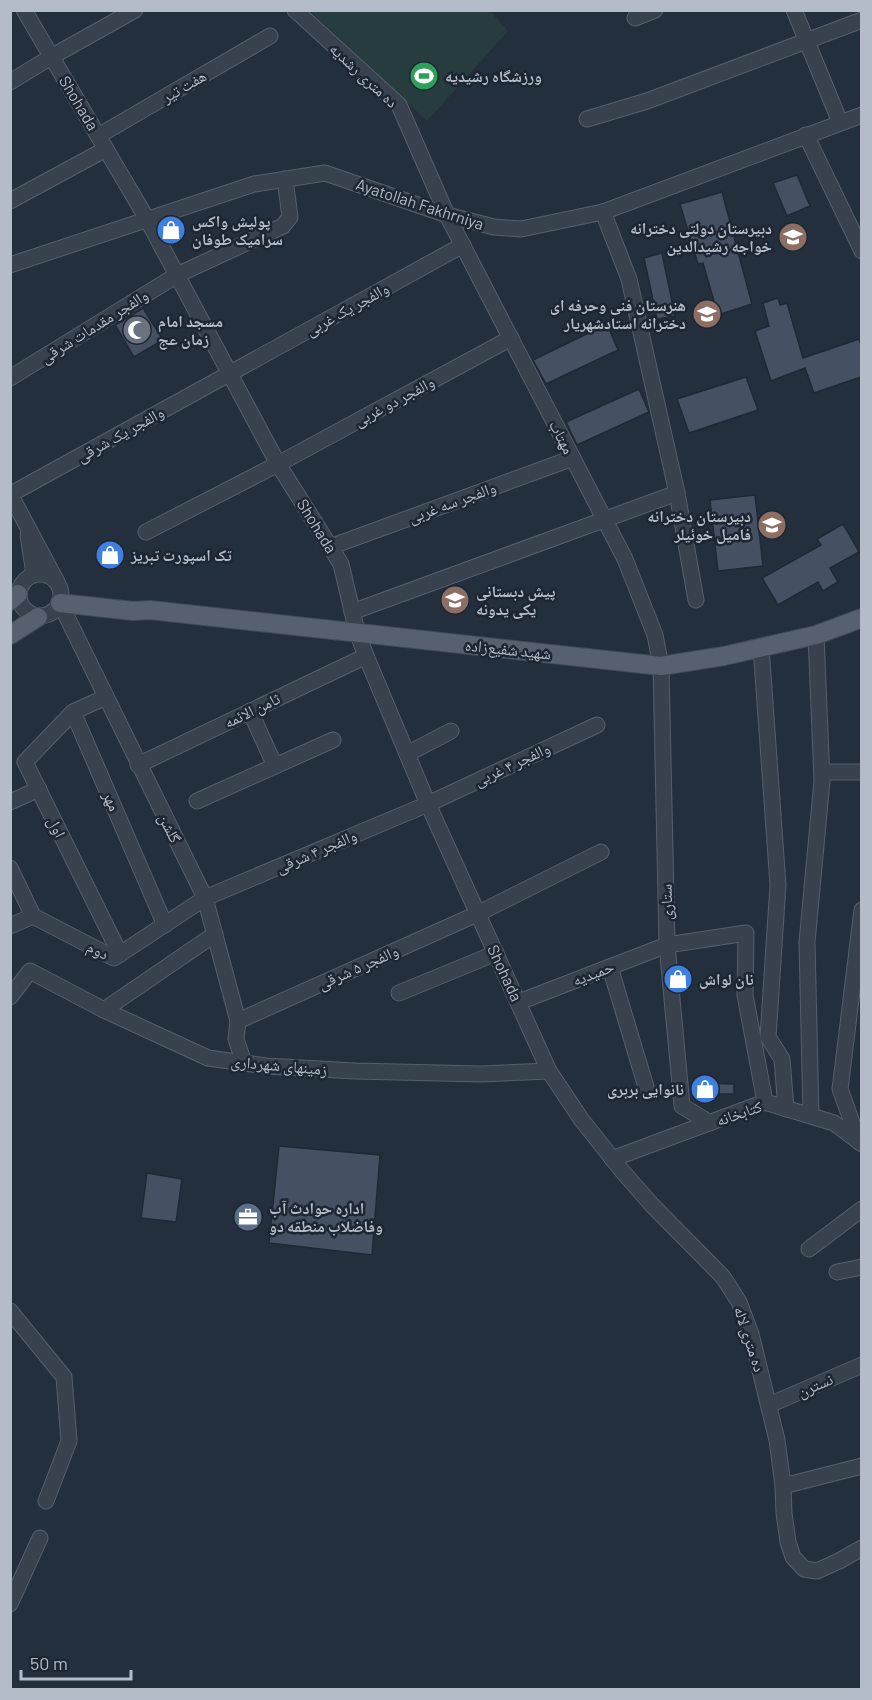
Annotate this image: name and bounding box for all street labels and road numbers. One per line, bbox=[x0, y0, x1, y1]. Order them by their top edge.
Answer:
street label: ده متری رشدیه bbox=[325, 38, 402, 112]
street label: هفت تیر bbox=[157, 65, 210, 107]
street label: Shohada bbox=[56, 72, 103, 133]
street label: Ayatollah Fakhrniya bbox=[354, 174, 487, 233]
street label: والفجر یک غربی bbox=[302, 278, 393, 341]
street label: والفجر مقدمات شرقی bbox=[36, 285, 152, 368]
street label: والفجر دو غربی bbox=[350, 371, 438, 431]
street label: والفجر یک شرقی bbox=[73, 402, 168, 467]
street label: مهتاب bbox=[545, 417, 579, 457]
street label: والفجر سه غربی bbox=[405, 477, 499, 528]
street label: Shohada bbox=[293, 495, 341, 556]
street label: شهید شفیع‌زاده bbox=[464, 635, 552, 664]
street label: ثامن الائمه bbox=[221, 688, 284, 733]
street label: والفجر ۴ غربی bbox=[471, 738, 554, 791]
street label: مهر bbox=[98, 787, 125, 814]
street label: گلشن bbox=[153, 810, 186, 847]
street label: اول bbox=[43, 813, 71, 841]
street label: والفجر ۴ شرقی bbox=[272, 825, 360, 878]
street label: ستاری bbox=[656, 884, 677, 920]
street label: دوم bbox=[83, 936, 112, 965]
street label: والفجر ۵ شرقی bbox=[315, 940, 402, 995]
street label: Shohada bbox=[484, 941, 527, 1004]
street label: حمیدیه bbox=[569, 956, 616, 989]
street label: زمینهای شهرداری bbox=[230, 1051, 328, 1080]
street label: کتابخانه bbox=[713, 1096, 765, 1130]
street label: ده متری لاله bbox=[729, 1304, 770, 1375]
street label: نسترن bbox=[794, 1369, 836, 1402]

